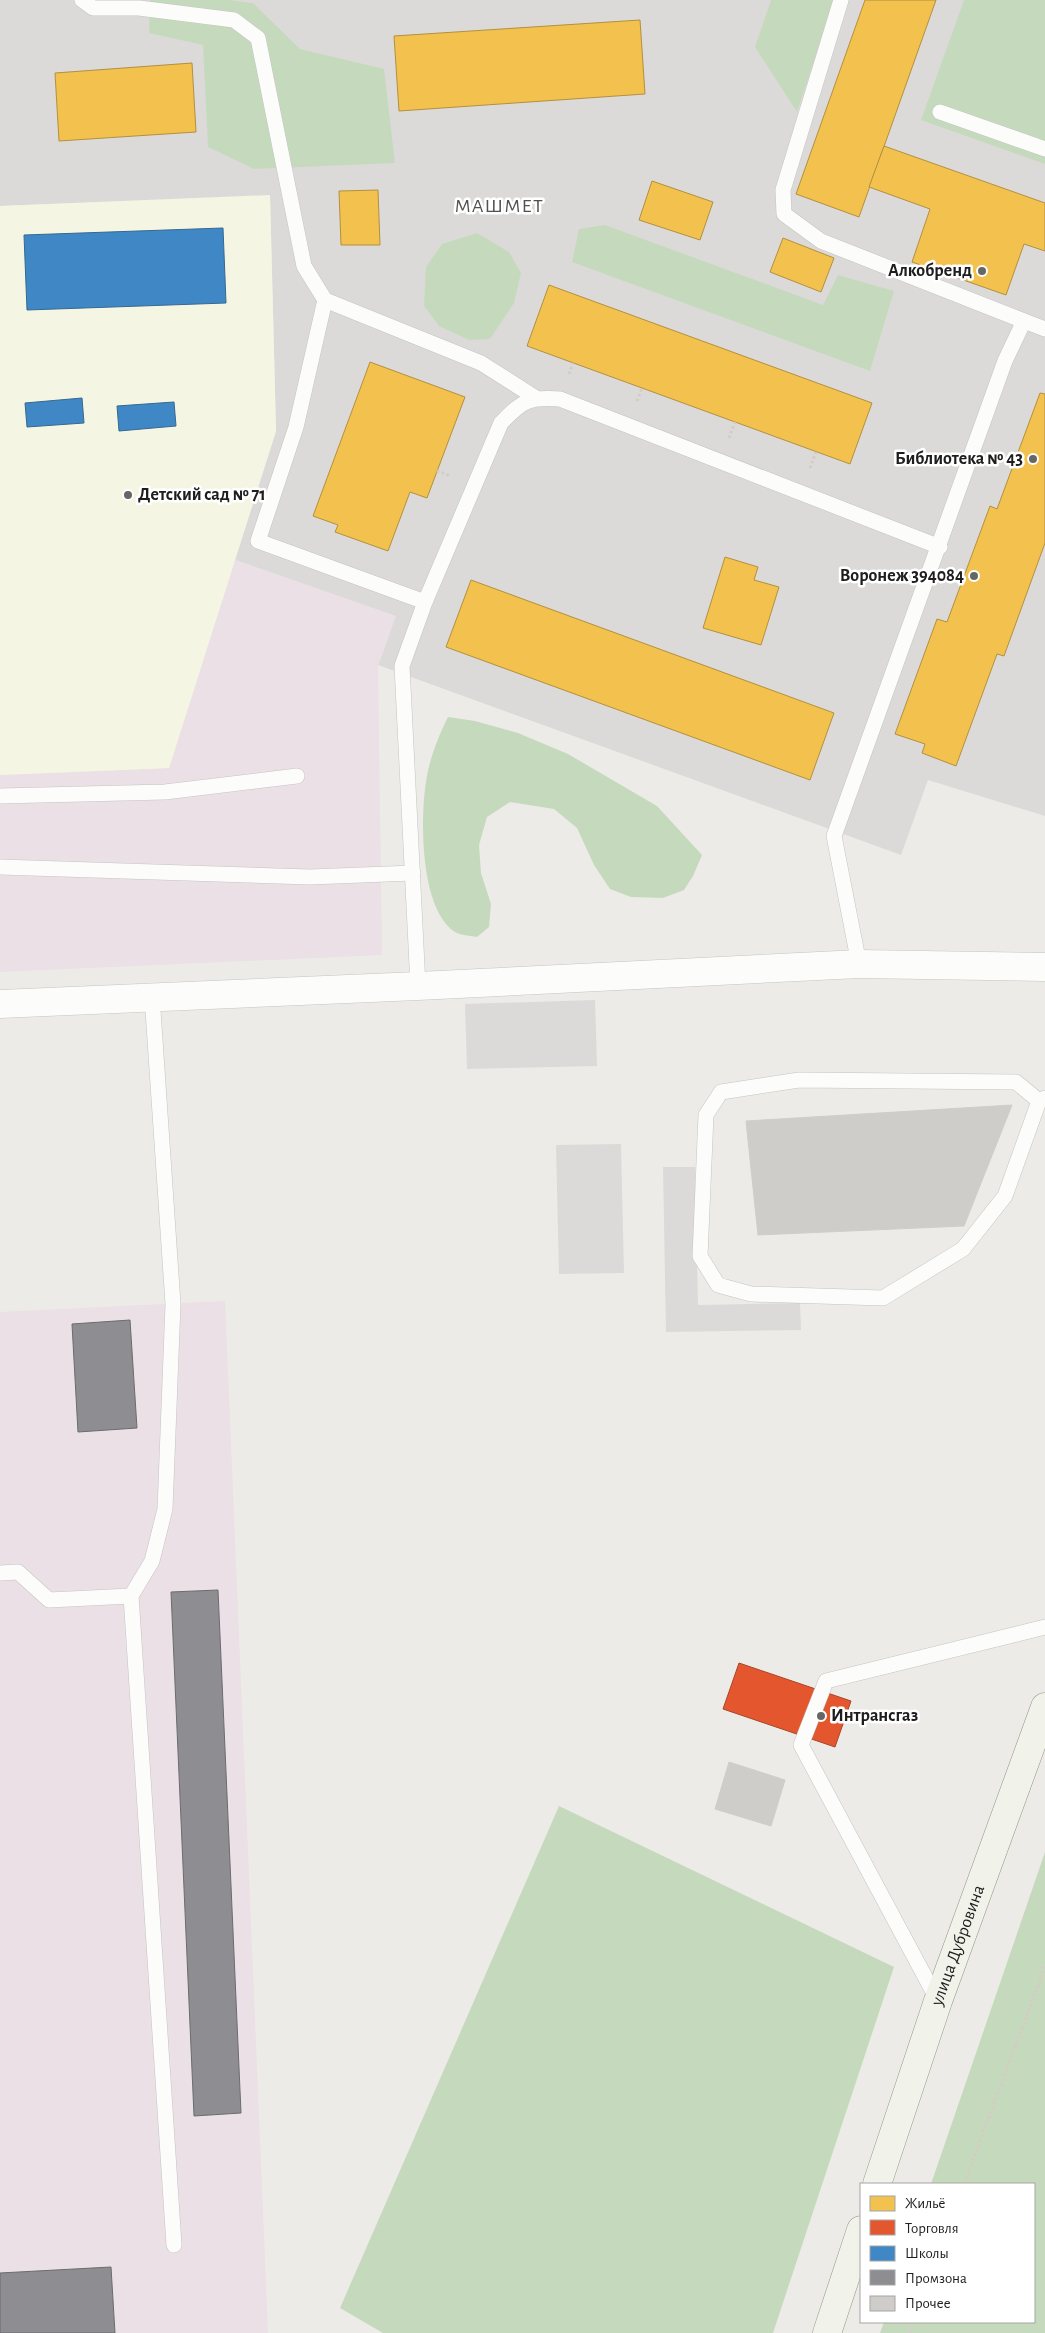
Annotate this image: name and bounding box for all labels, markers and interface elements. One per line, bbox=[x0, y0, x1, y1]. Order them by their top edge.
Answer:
district label: МАШМЕТ bbox=[454, 196, 544, 216]
place label: Алкобренд bbox=[888, 262, 972, 280]
marker: Алкобренд bbox=[976, 265, 988, 277]
place label: Библиотека № 43 bbox=[895, 450, 1023, 468]
marker: Библиотека № 43 bbox=[1027, 453, 1039, 465]
place label: Детский сад № 71 bbox=[138, 486, 266, 504]
marker: Детский сад № 71 bbox=[122, 489, 134, 501]
place label: Воронеж 394084 bbox=[840, 567, 964, 585]
marker: Воронеж 394084 bbox=[968, 570, 980, 582]
place label: Интрансгаз bbox=[831, 1707, 918, 1725]
marker: Интрансгаз bbox=[815, 1710, 827, 1722]
street label: улица Дубровина bbox=[928, 1883, 988, 2009]
legend bbox=[860, 2183, 1035, 2323]
text: Жильё bbox=[905, 2196, 945, 2211]
text: Торговля bbox=[905, 2221, 959, 2236]
text: Школы bbox=[905, 2246, 949, 2261]
text: Промзона bbox=[905, 2271, 967, 2286]
text: Прочее bbox=[905, 2296, 951, 2311]

